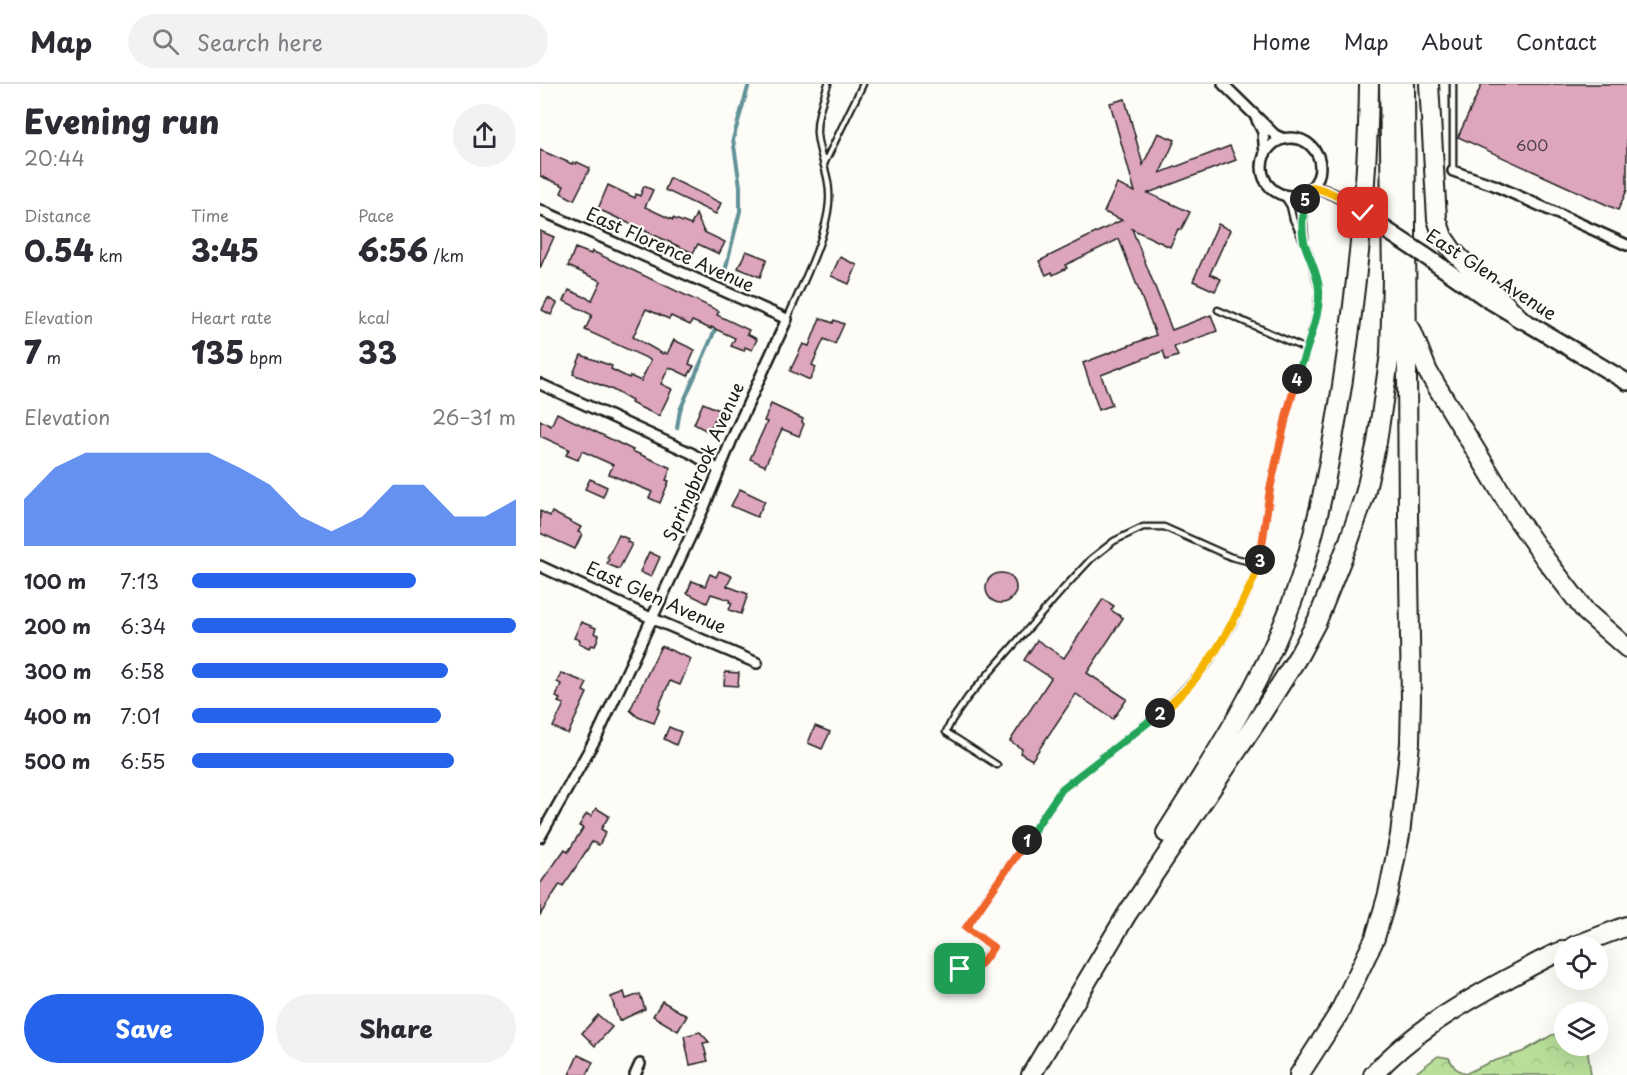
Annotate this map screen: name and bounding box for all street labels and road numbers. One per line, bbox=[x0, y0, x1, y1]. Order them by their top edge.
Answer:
street label: East Florence Avenue bbox=[582, 199, 759, 298]
street label: East Glen Avenue bbox=[1421, 221, 1562, 326]
street label: Springbrook Avenue bbox=[655, 378, 750, 545]
street label: East Glen Avenue bbox=[582, 554, 731, 640]

